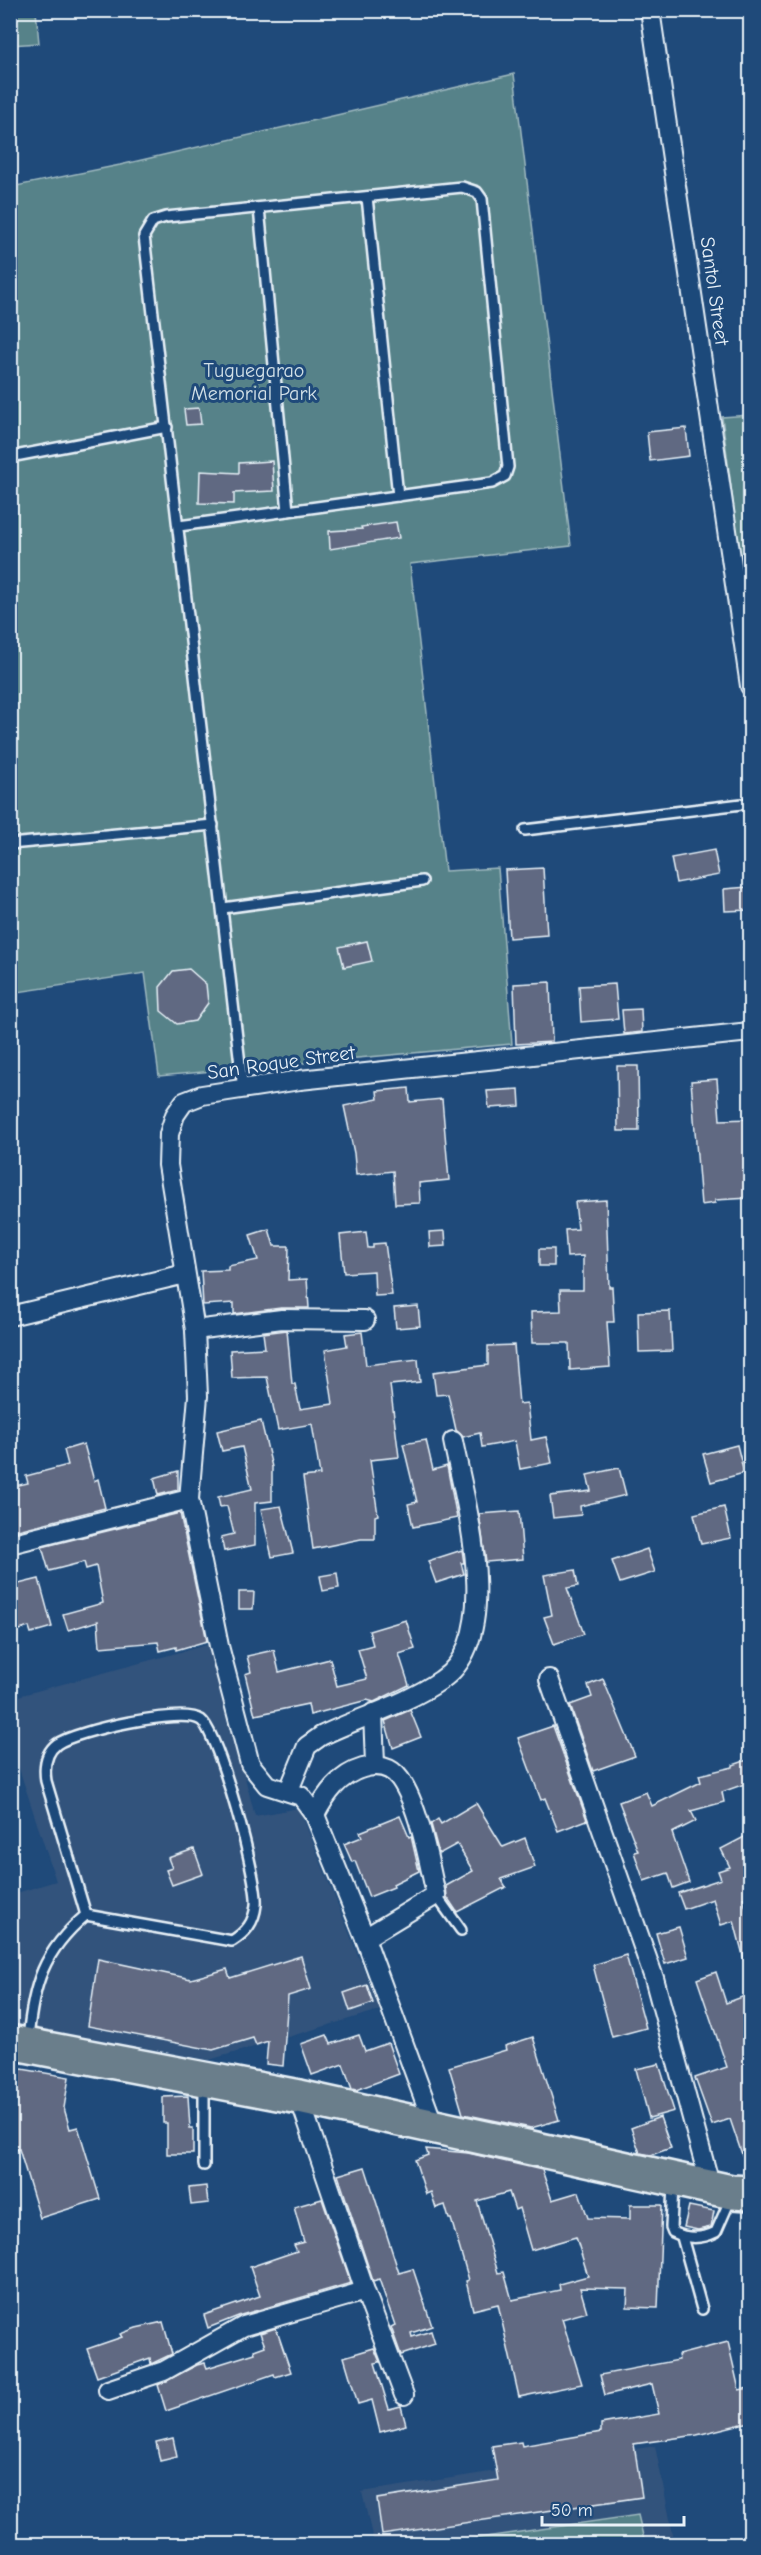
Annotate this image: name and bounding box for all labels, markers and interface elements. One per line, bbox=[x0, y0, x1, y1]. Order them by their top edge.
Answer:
street label: Santol Street bbox=[696, 235, 734, 348]
park label: Tuguegarao Memorial Park bbox=[191, 359, 317, 405]
street label: San Roque Street bbox=[206, 1041, 358, 1084]
scale bar bbox=[542, 2489, 684, 2527]
text: 50 m bbox=[551, 2500, 593, 2521]

